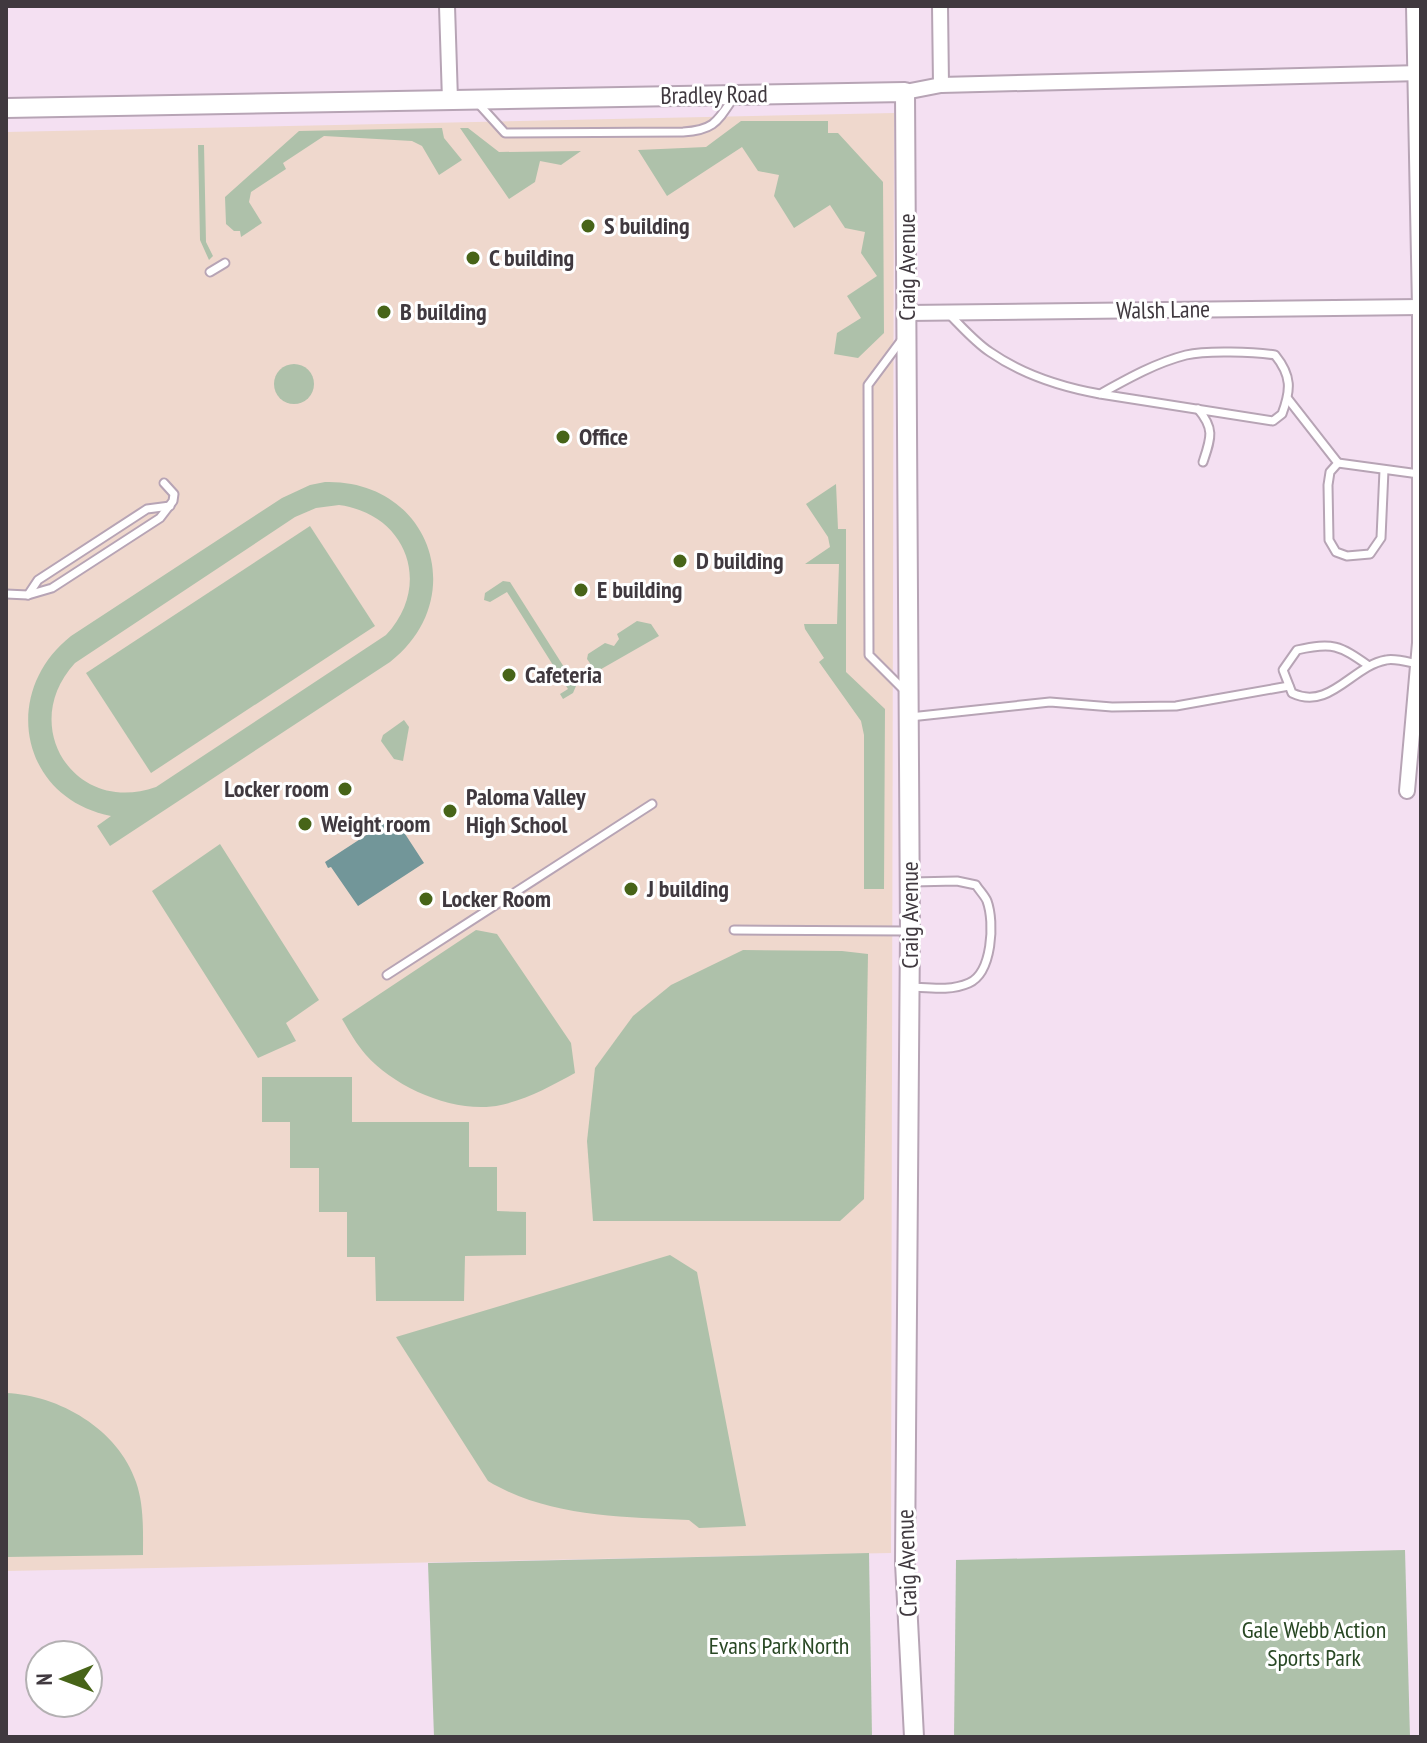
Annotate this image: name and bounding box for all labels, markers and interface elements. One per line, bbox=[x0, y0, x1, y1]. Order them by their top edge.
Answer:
street label: Bradley Road bbox=[660, 78, 768, 111]
place label: S building bbox=[604, 210, 690, 241]
street label: Craig Avenue bbox=[891, 213, 922, 321]
marker: S building bbox=[579, 217, 597, 235]
place label: C building bbox=[489, 242, 574, 273]
marker: C building bbox=[464, 249, 482, 267]
street label: Walsh Lane bbox=[1116, 293, 1210, 326]
place label: B building bbox=[400, 296, 487, 327]
marker: B building bbox=[375, 303, 393, 321]
place label: Office bbox=[579, 421, 628, 452]
marker: Office bbox=[554, 428, 572, 446]
place label: D building bbox=[696, 545, 784, 576]
marker: D building bbox=[671, 552, 689, 570]
place label: E building bbox=[597, 574, 682, 605]
marker: E building bbox=[572, 581, 590, 599]
place label: Cafeteria bbox=[525, 659, 602, 690]
marker: Cafeteria bbox=[500, 666, 518, 684]
place label: Locker room bbox=[224, 773, 329, 804]
marker: Locker room bbox=[336, 780, 354, 798]
place label: Paloma Valley High School bbox=[466, 781, 586, 840]
marker: Paloma Valley High School bbox=[441, 802, 459, 820]
place label: Weight room bbox=[320, 808, 430, 839]
marker: Weight room bbox=[296, 815, 314, 833]
street label: Craig Avenue bbox=[894, 861, 925, 969]
place label: J building bbox=[646, 873, 729, 904]
marker: J building bbox=[622, 880, 640, 898]
place label: Locker Room bbox=[442, 883, 551, 914]
marker: Locker Room bbox=[417, 890, 435, 908]
street label: Craig Avenue bbox=[889, 1509, 924, 1617]
park label: Gale Webb Action Sports Park bbox=[1242, 1614, 1386, 1673]
park label: Evans Park North bbox=[709, 1630, 849, 1661]
north arrow bbox=[24, 1639, 104, 1719]
text: N bbox=[30, 1673, 58, 1686]

